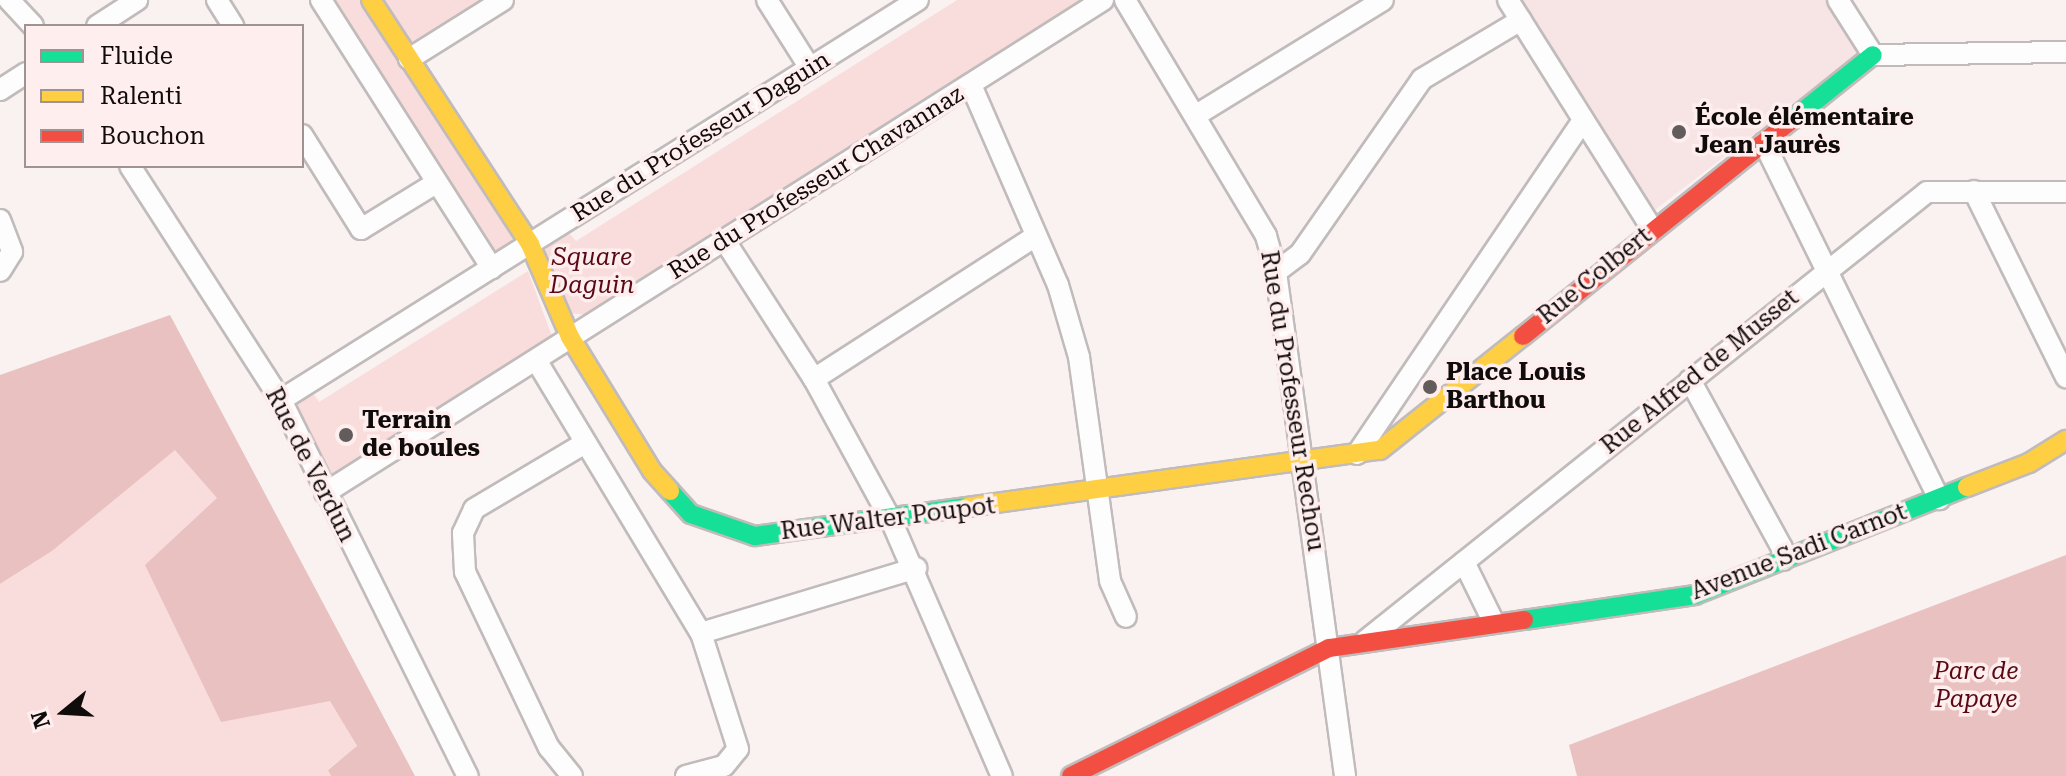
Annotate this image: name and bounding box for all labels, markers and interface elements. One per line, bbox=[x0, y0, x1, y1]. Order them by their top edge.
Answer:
legend bbox=[24, 24, 304, 168]
text: Fluide bbox=[100, 42, 173, 70]
street label: Rue du Professeur Daguin bbox=[567, 46, 835, 228]
street label: Rue du Professeur Chavannaz bbox=[663, 80, 969, 286]
text: Ralenti bbox=[100, 82, 182, 110]
place label: École élémentaire Jean Jaurès bbox=[1695, 104, 1914, 160]
text: Bouchon bbox=[100, 122, 205, 150]
marker: École élémentaire Jean Jaurès bbox=[1670, 123, 1688, 141]
street label: Rue Colbert bbox=[1532, 221, 1658, 331]
park label: Square Daguin bbox=[550, 244, 634, 300]
street label: Rue du Professeur Rechou bbox=[1254, 249, 1330, 553]
street label: Rue Alfred de Musset bbox=[1595, 284, 1805, 460]
place label: Place Louis Barthou bbox=[1446, 359, 1586, 415]
marker: Place Louis Barthou bbox=[1421, 378, 1439, 396]
street label: Rue de Verdun bbox=[259, 383, 361, 547]
place label: Terrain de boules bbox=[362, 407, 480, 463]
marker: Terrain de boules bbox=[337, 426, 355, 444]
street label: Rue Walter Poupot bbox=[779, 492, 997, 546]
street label: Avenue Sadi Carnot bbox=[1687, 498, 1911, 606]
park label: Parc de Papaye bbox=[1934, 658, 2018, 714]
north arrow bbox=[24, 672, 104, 752]
text: N bbox=[26, 708, 55, 732]

